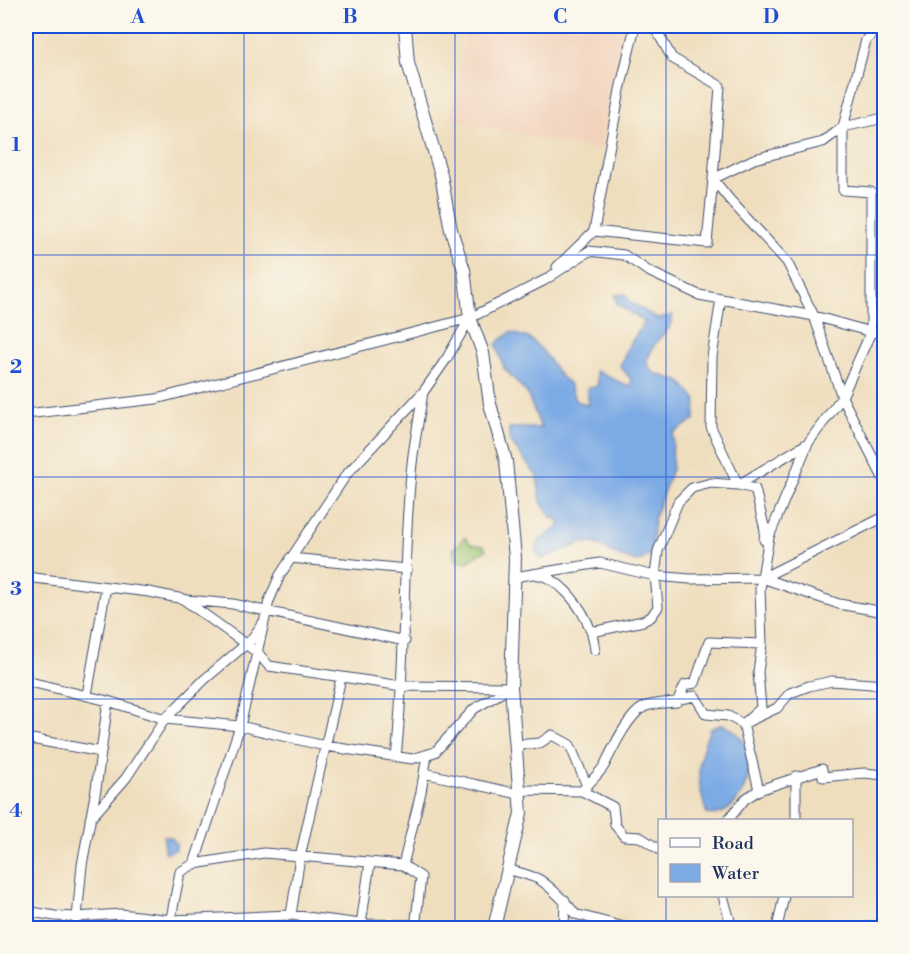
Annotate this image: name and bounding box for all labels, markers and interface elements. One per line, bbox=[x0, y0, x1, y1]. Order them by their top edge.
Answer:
text: A bbox=[130, 5, 146, 30]
text: B bbox=[342, 5, 358, 30]
text: C bbox=[553, 5, 567, 30]
text: D bbox=[763, 5, 779, 30]
text: 1 bbox=[11, 133, 21, 158]
text: 2 bbox=[10, 355, 22, 380]
text: 3 bbox=[10, 577, 22, 602]
text: 4 bbox=[9, 799, 23, 824]
legend bbox=[658, 819, 853, 897]
text: Road bbox=[712, 832, 755, 855]
text: Water bbox=[711, 862, 760, 885]

